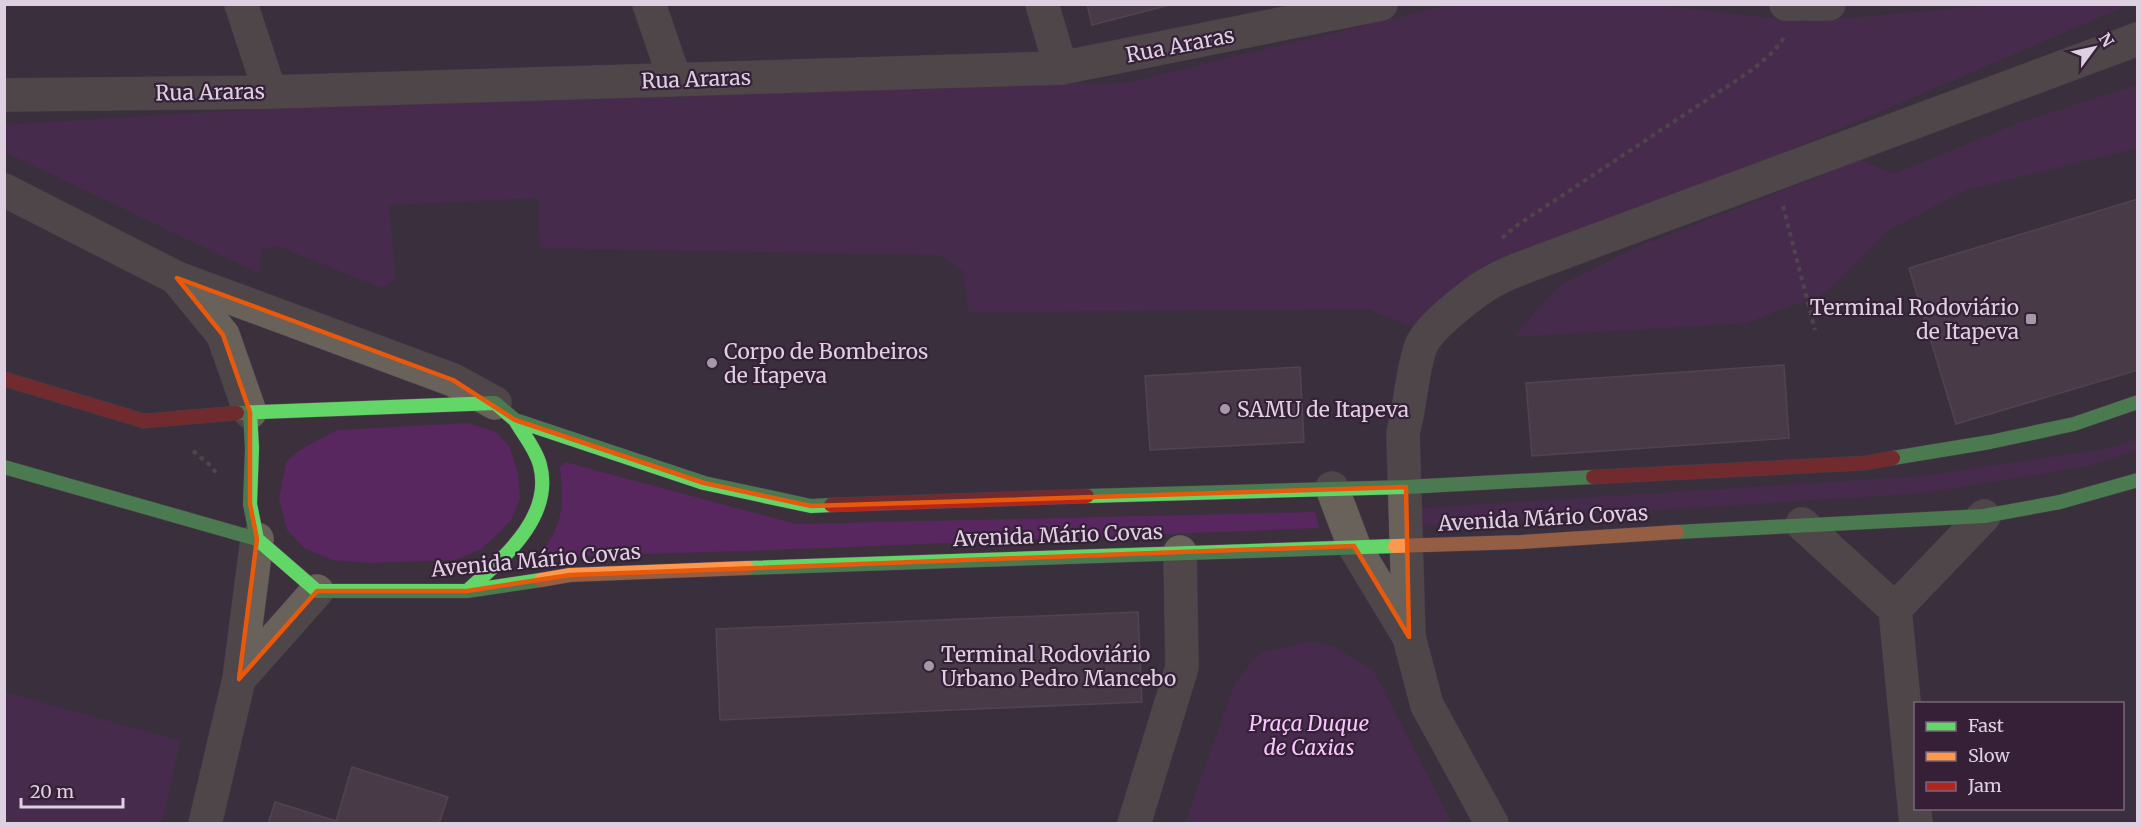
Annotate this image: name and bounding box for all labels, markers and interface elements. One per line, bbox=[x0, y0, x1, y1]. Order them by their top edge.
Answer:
north arrow bbox=[2064, 18, 2124, 78]
street label: Rua Araras bbox=[1123, 21, 1237, 69]
text: N bbox=[2095, 29, 2119, 51]
street label: Rua Araras bbox=[641, 64, 751, 94]
street label: Rua Araras bbox=[155, 78, 265, 106]
place label: Terminal Rodoviário de Itapeva bbox=[1810, 294, 2019, 345]
marker: Terminal Rodoviário de Itapeva bbox=[2024, 312, 2038, 326]
place label: Corpo de Bombeiros de Itapeva bbox=[724, 338, 928, 389]
marker: Corpo de Bombeiros de Itapeva bbox=[705, 356, 719, 370]
place label: SAMU de Itapeva bbox=[1237, 396, 1409, 423]
marker: SAMU de Itapeva bbox=[1218, 402, 1232, 416]
street label: Avenida Mário Covas bbox=[1436, 499, 1649, 537]
street label: Avenida Mário Covas bbox=[951, 518, 1164, 552]
street label: Avenida Mário Covas bbox=[429, 537, 642, 583]
place label: Terminal Rodoviário Urbano Pedro Mancebo bbox=[941, 641, 1176, 692]
marker: Terminal Rodoviário Urbano Pedro Mancebo bbox=[922, 659, 936, 673]
legend bbox=[1914, 702, 2124, 810]
park label: Praça Duque de Caxias bbox=[1249, 710, 1369, 761]
text: Fast bbox=[1968, 714, 2004, 737]
text: Slow bbox=[1968, 744, 2011, 767]
scale bar bbox=[21, 771, 123, 809]
text: Jam bbox=[1967, 774, 2002, 797]
text: 20 m bbox=[30, 780, 74, 803]

